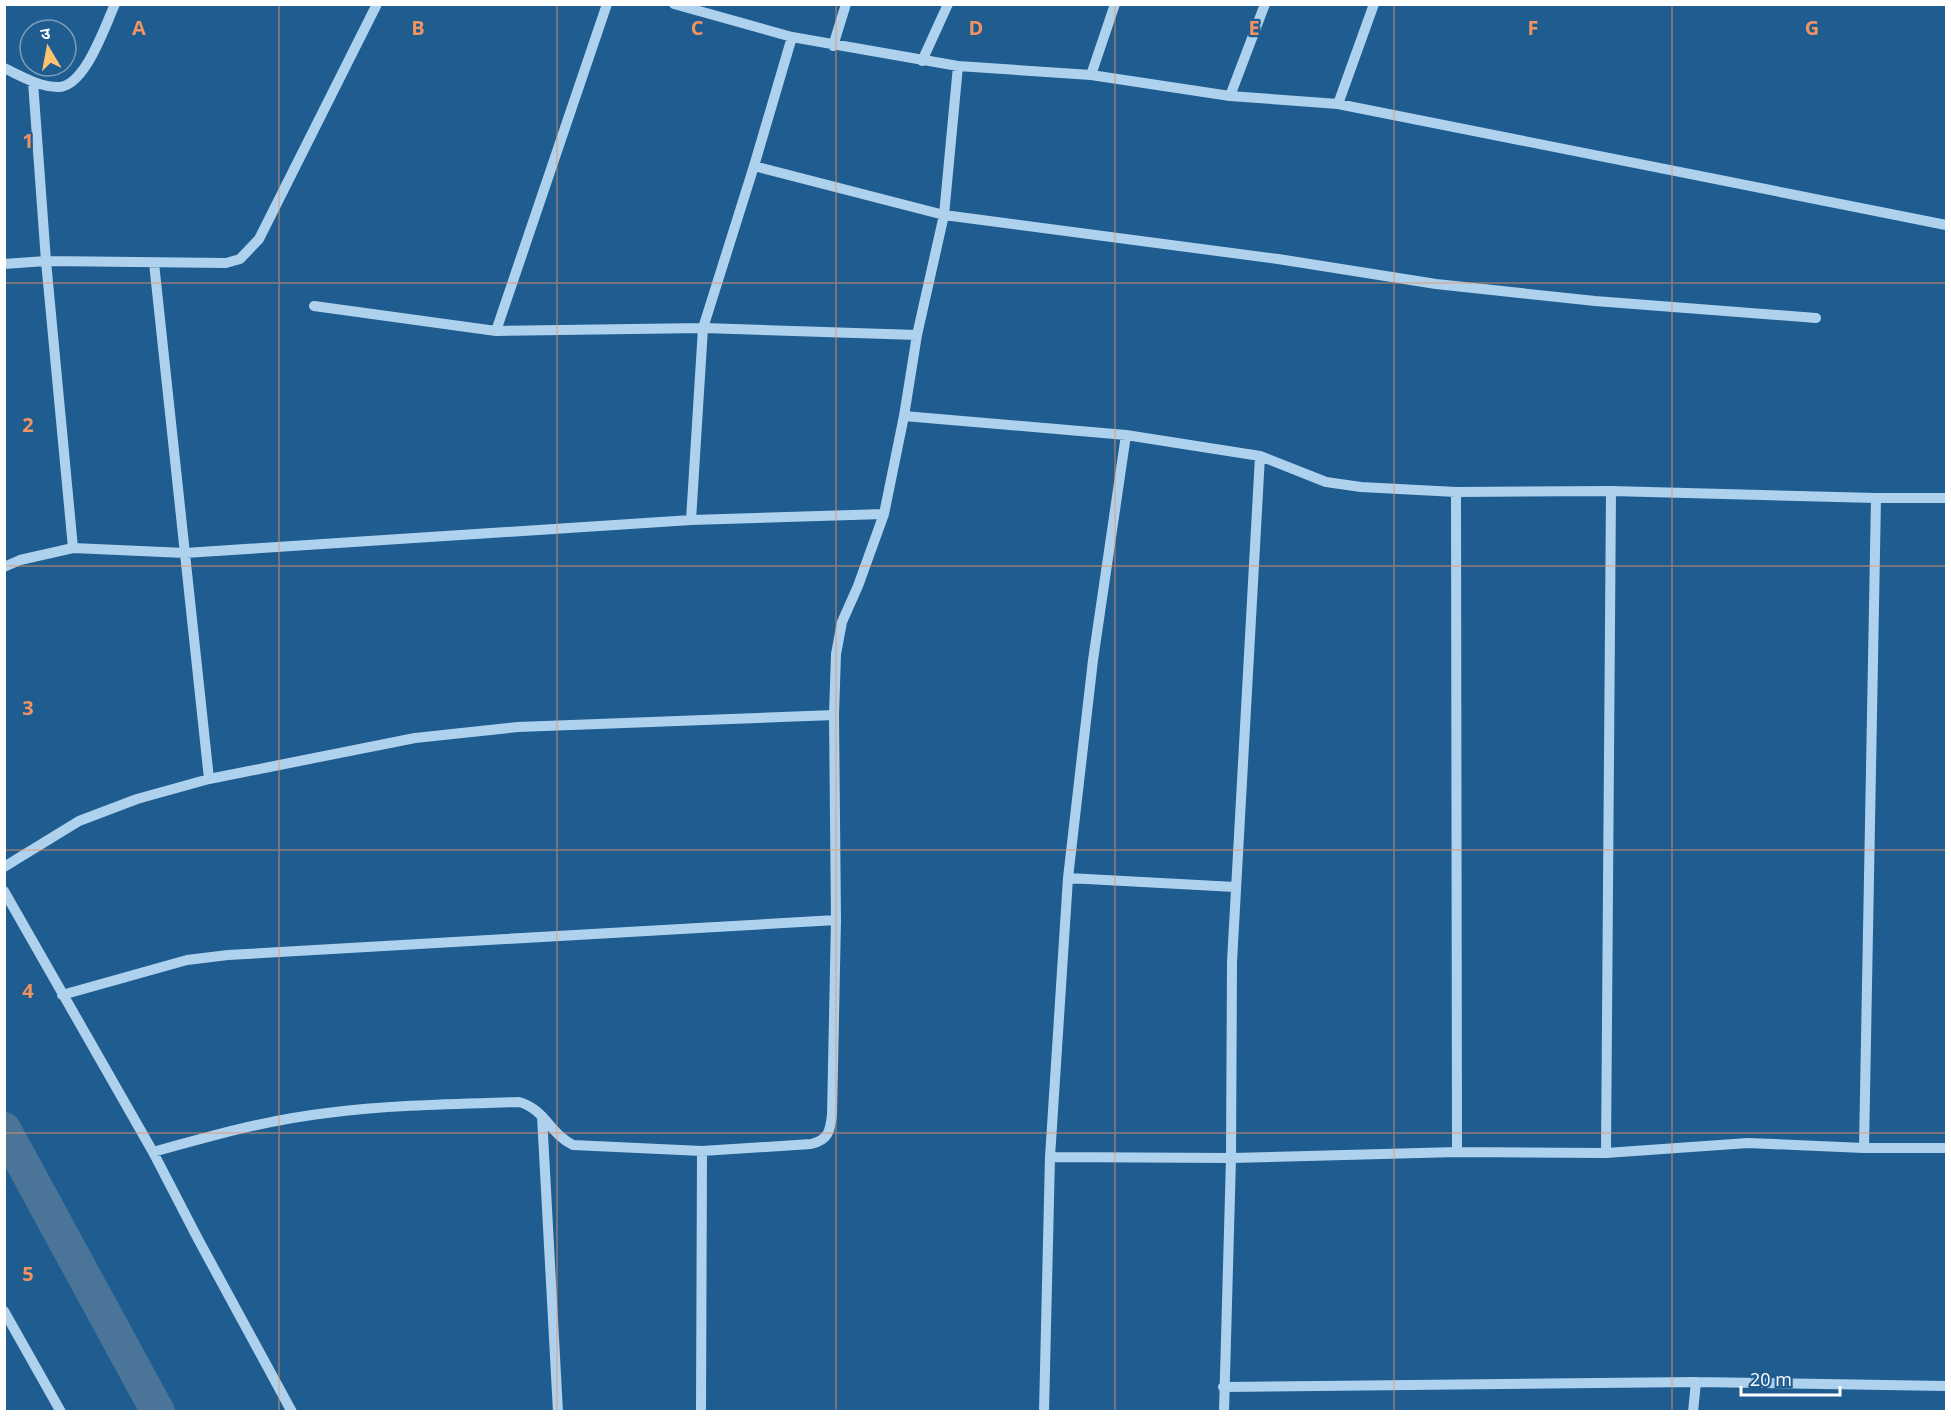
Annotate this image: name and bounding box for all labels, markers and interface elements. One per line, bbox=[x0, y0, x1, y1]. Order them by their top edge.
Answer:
text: A bbox=[132, 14, 146, 41]
text: B bbox=[411, 14, 425, 41]
text: C bbox=[691, 14, 704, 41]
text: D bbox=[969, 14, 983, 41]
text: E bbox=[1248, 14, 1260, 41]
text: F bbox=[1528, 14, 1538, 41]
text: G bbox=[1805, 14, 1819, 41]
north arrow bbox=[18, 18, 78, 78]
text: उ bbox=[39, 21, 53, 45]
text: 1 bbox=[22, 127, 34, 154]
text: 2 bbox=[22, 411, 34, 438]
text: 3 bbox=[22, 694, 34, 721]
text: 4 bbox=[22, 977, 34, 1004]
text: 5 bbox=[22, 1260, 34, 1287]
scale bar bbox=[1741, 1359, 1840, 1397]
text: 20 m bbox=[1750, 1367, 1792, 1391]

